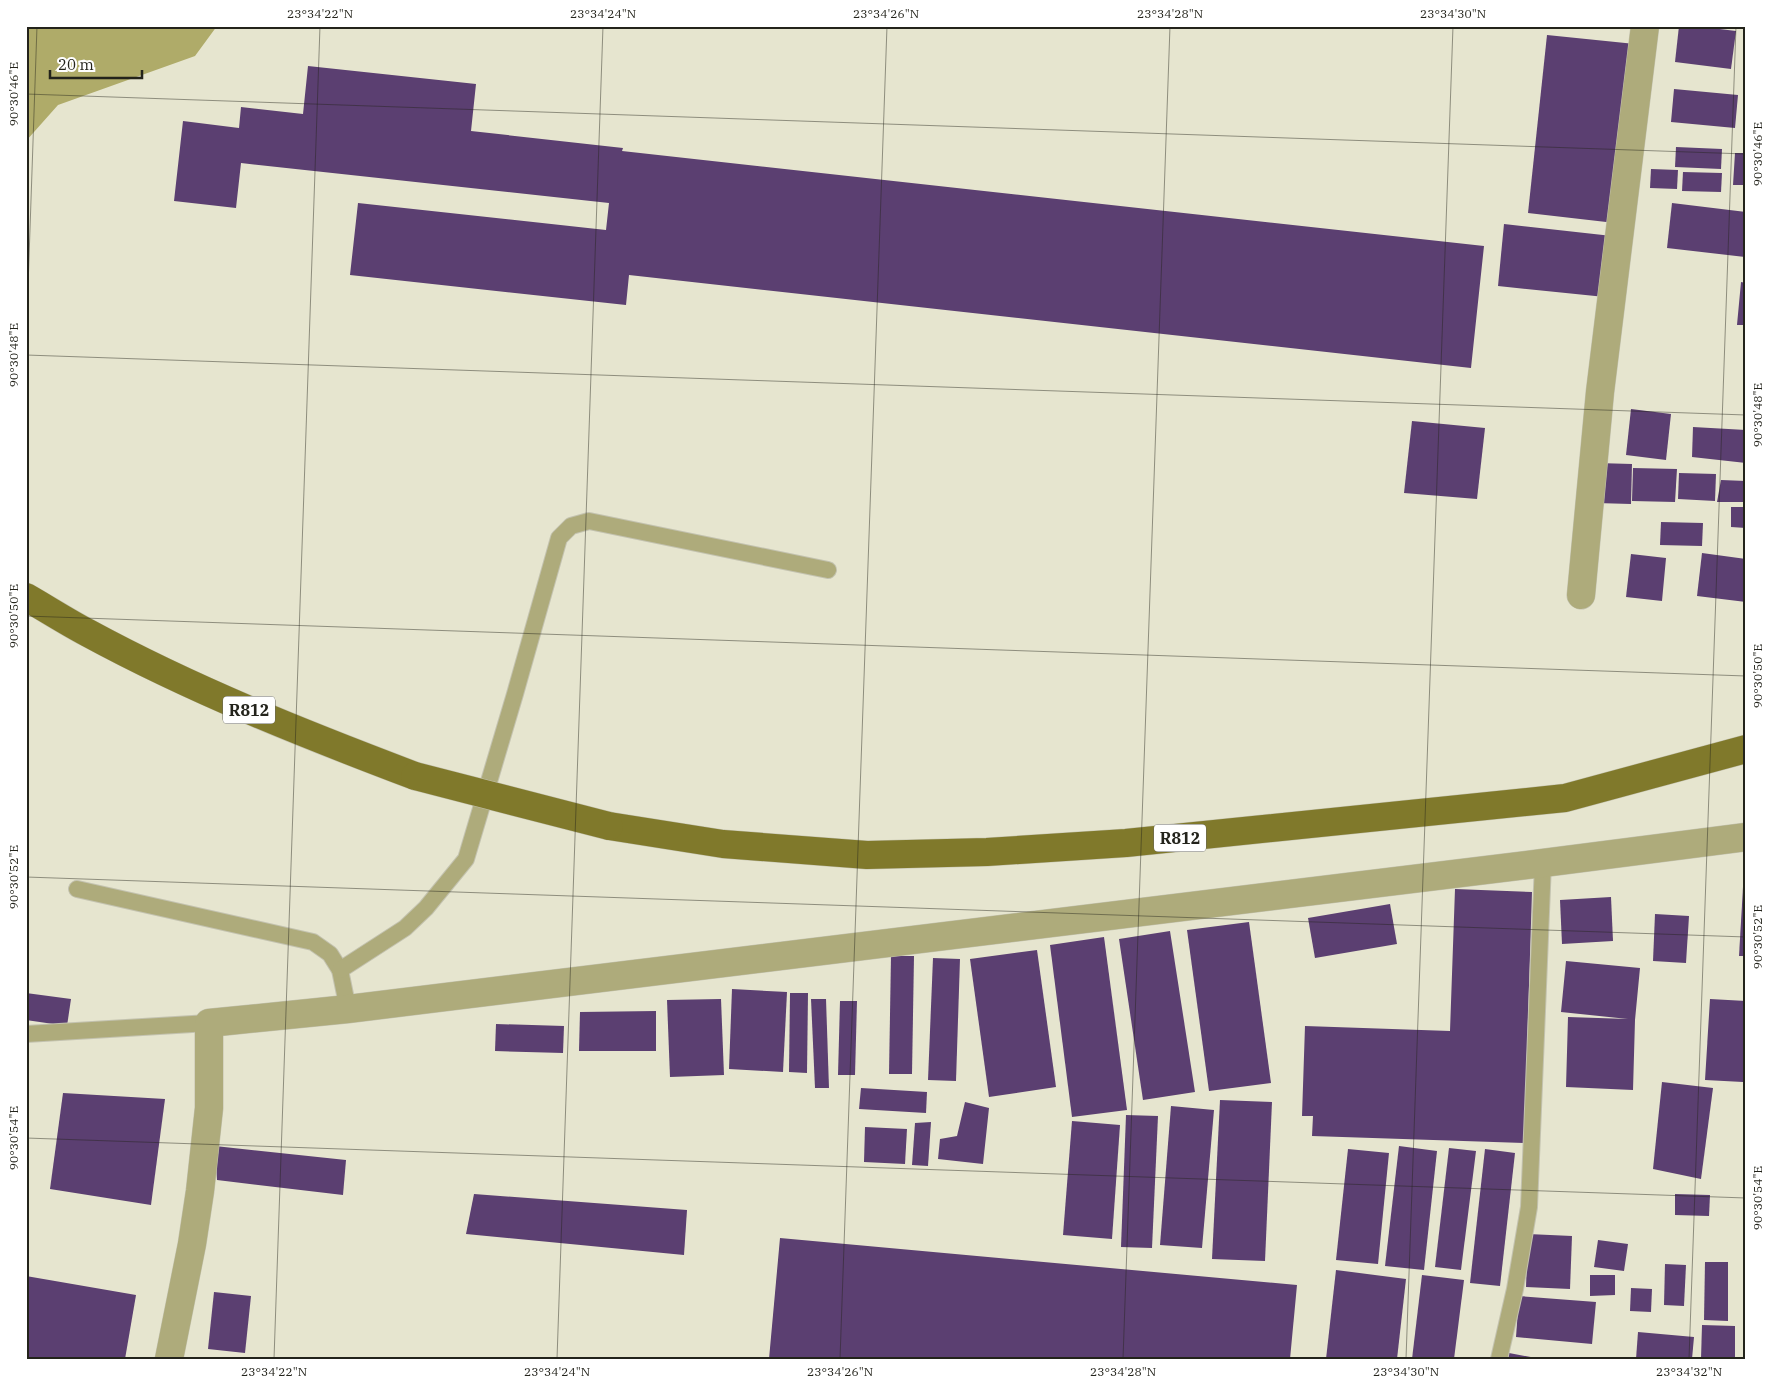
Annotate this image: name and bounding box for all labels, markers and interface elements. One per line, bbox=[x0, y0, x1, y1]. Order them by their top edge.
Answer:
text: 23°34'22"N bbox=[287, 6, 353, 21]
text: 23°34'24"N bbox=[570, 6, 636, 21]
text: 23°34'26"N bbox=[853, 6, 919, 21]
text: 23°34'28"N bbox=[1137, 6, 1203, 21]
text: 23°34'30"N bbox=[1420, 6, 1486, 21]
scale bar bbox=[50, 48, 142, 80]
text: 20 m bbox=[58, 55, 94, 74]
text: 90°30'46"E bbox=[6, 62, 21, 126]
text: 90°30'46"E bbox=[1750, 122, 1765, 186]
text: 90°30'48"E bbox=[6, 323, 21, 387]
text: 90°30'48"E bbox=[1750, 383, 1765, 447]
text: 90°30'50"E bbox=[6, 584, 21, 648]
text: 90°30'50"E bbox=[1750, 644, 1765, 708]
road number: R812 bbox=[223, 696, 275, 724]
road number: R812 bbox=[1154, 824, 1206, 851]
text: 90°30'52"E bbox=[6, 845, 21, 909]
text: 90°30'52"E bbox=[1750, 905, 1765, 969]
text: 90°30'54"E bbox=[6, 1106, 21, 1170]
text: 90°30'54"E bbox=[1750, 1166, 1765, 1230]
text: 23°34'22"N bbox=[241, 1364, 307, 1379]
text: 23°34'24"N bbox=[524, 1364, 590, 1379]
text: 23°34'26"N bbox=[807, 1364, 873, 1379]
text: 23°34'28"N bbox=[1090, 1364, 1156, 1379]
text: 23°34'30"N bbox=[1373, 1364, 1439, 1379]
text: 23°34'32"N bbox=[1656, 1364, 1722, 1379]

